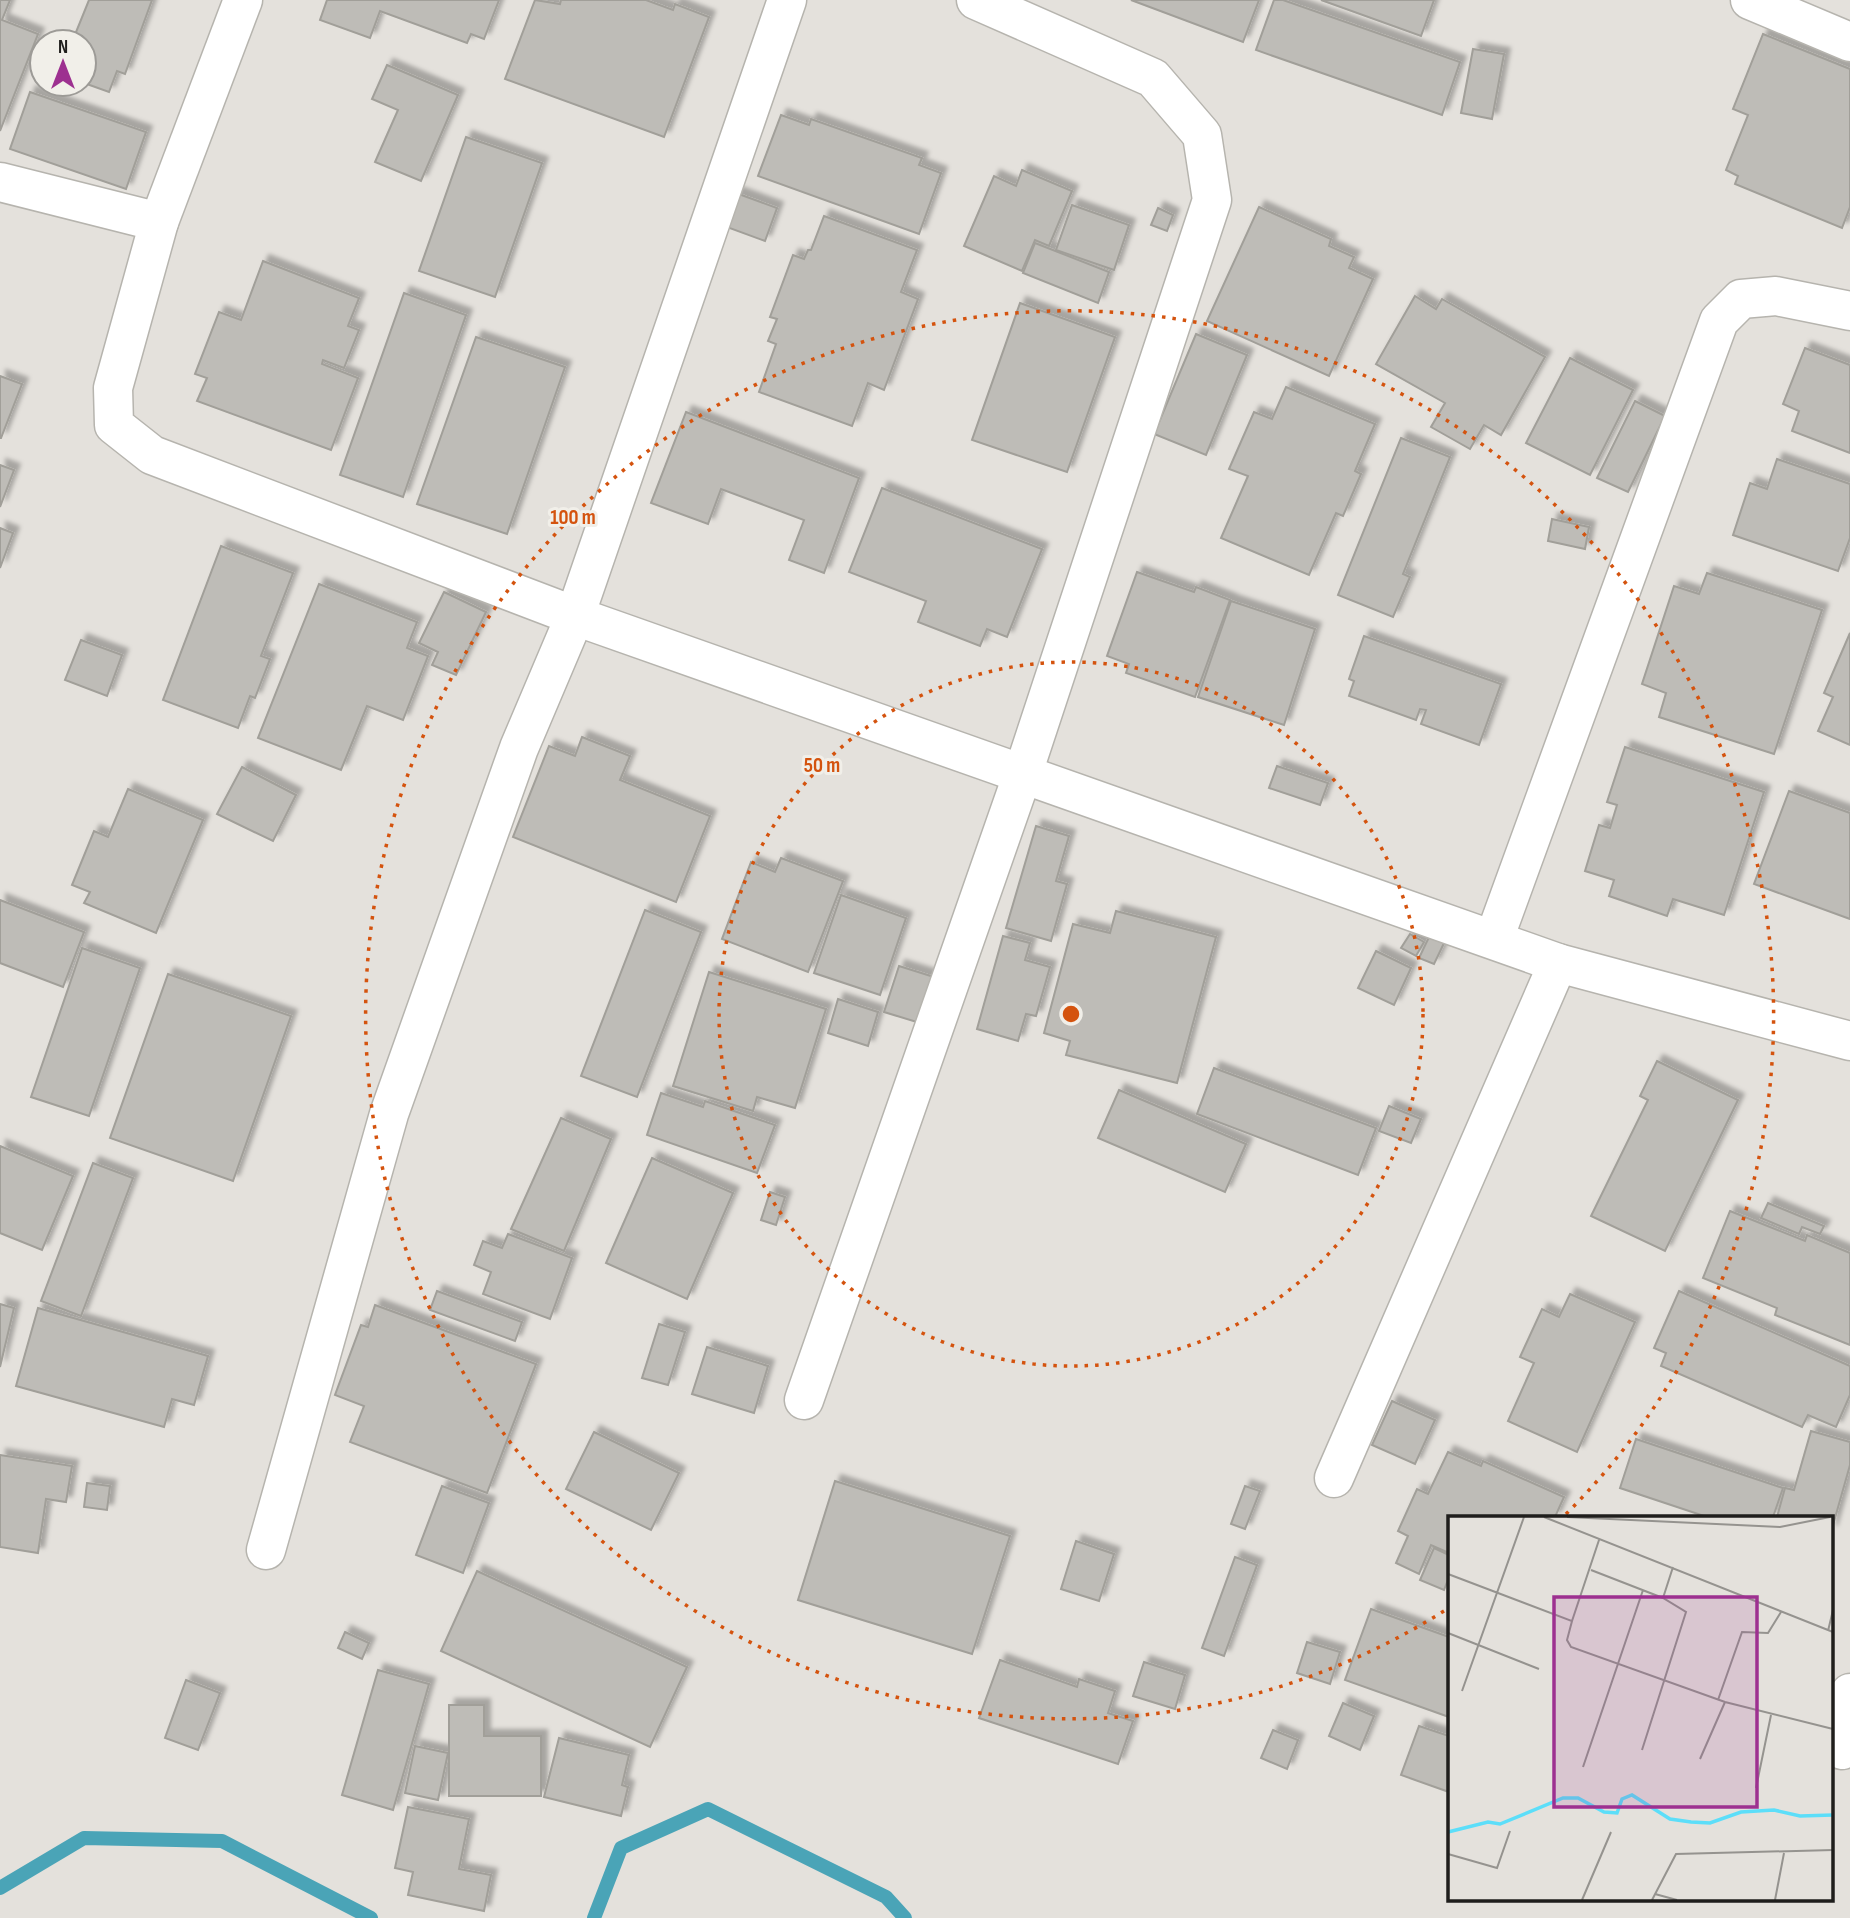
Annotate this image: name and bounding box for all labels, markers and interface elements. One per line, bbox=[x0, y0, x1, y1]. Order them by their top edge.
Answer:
north arrow bbox=[28, 28, 98, 98]
text: N bbox=[58, 36, 68, 59]
text: 100 m bbox=[550, 505, 596, 530]
text: 50 m bbox=[804, 753, 840, 778]
centre of rings bbox=[1059, 1002, 1083, 1026]
inset map bbox=[1448, 1516, 1832, 1900]

